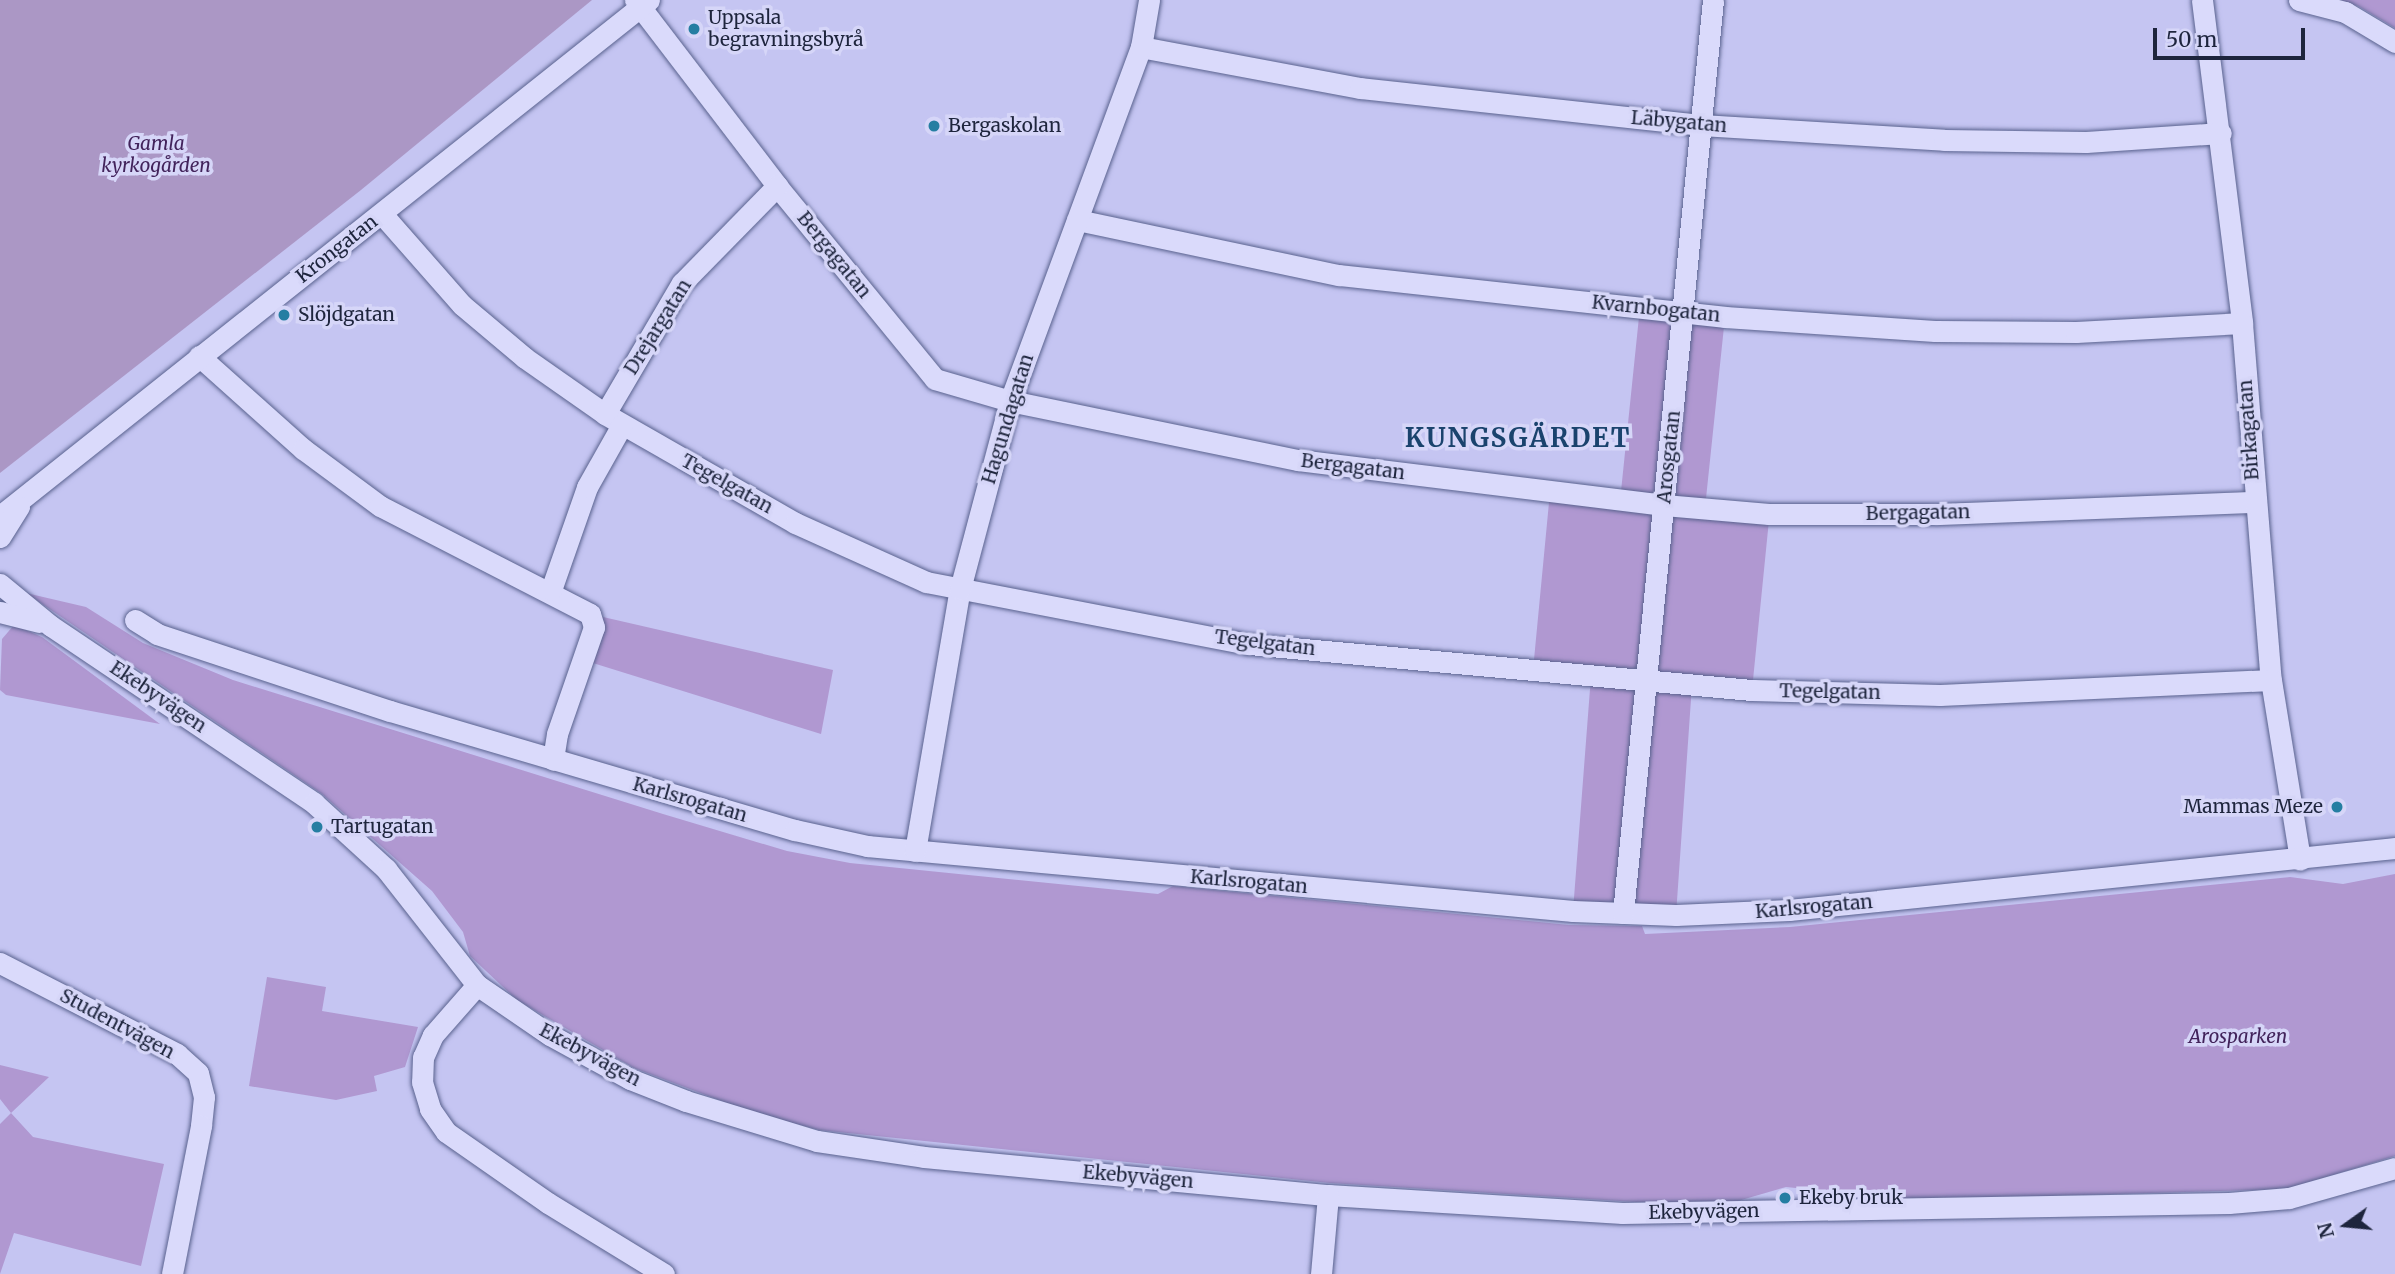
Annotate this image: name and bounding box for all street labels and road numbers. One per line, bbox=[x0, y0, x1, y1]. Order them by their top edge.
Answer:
street label: Läbygatan bbox=[1630, 106, 1728, 138]
street label: Bergagatan bbox=[792, 207, 876, 303]
street label: Krongatan bbox=[292, 210, 382, 288]
street label: Drejargatan bbox=[620, 275, 696, 379]
street label: Kvarnbogatan bbox=[1591, 291, 1721, 327]
street label: Hagundagatan bbox=[977, 351, 1039, 487]
street label: Birkagatan bbox=[2234, 379, 2264, 481]
street label: Arosgatan bbox=[1653, 409, 1685, 505]
street label: Tegelgatan bbox=[677, 449, 777, 519]
street label: Bergagatan bbox=[1300, 449, 1406, 485]
street label: Bergagatan bbox=[1865, 501, 1971, 525]
street label: Tegelgatan bbox=[1213, 626, 1317, 660]
street label: Ekebyvägen bbox=[106, 656, 210, 738]
street label: Tegelgatan bbox=[1779, 680, 1881, 704]
street label: Karlsrogatan bbox=[630, 773, 750, 827]
street label: Karlsrogatan bbox=[1189, 866, 1309, 898]
street label: Karlsrogatan bbox=[1754, 891, 1874, 923]
street label: Studentvägen bbox=[56, 984, 178, 1064]
street label: Ekebyvägen bbox=[536, 1019, 644, 1091]
street label: Ekebyvägen bbox=[1082, 1161, 1194, 1193]
street label: Ekebyvägen bbox=[1648, 1200, 1760, 1224]

